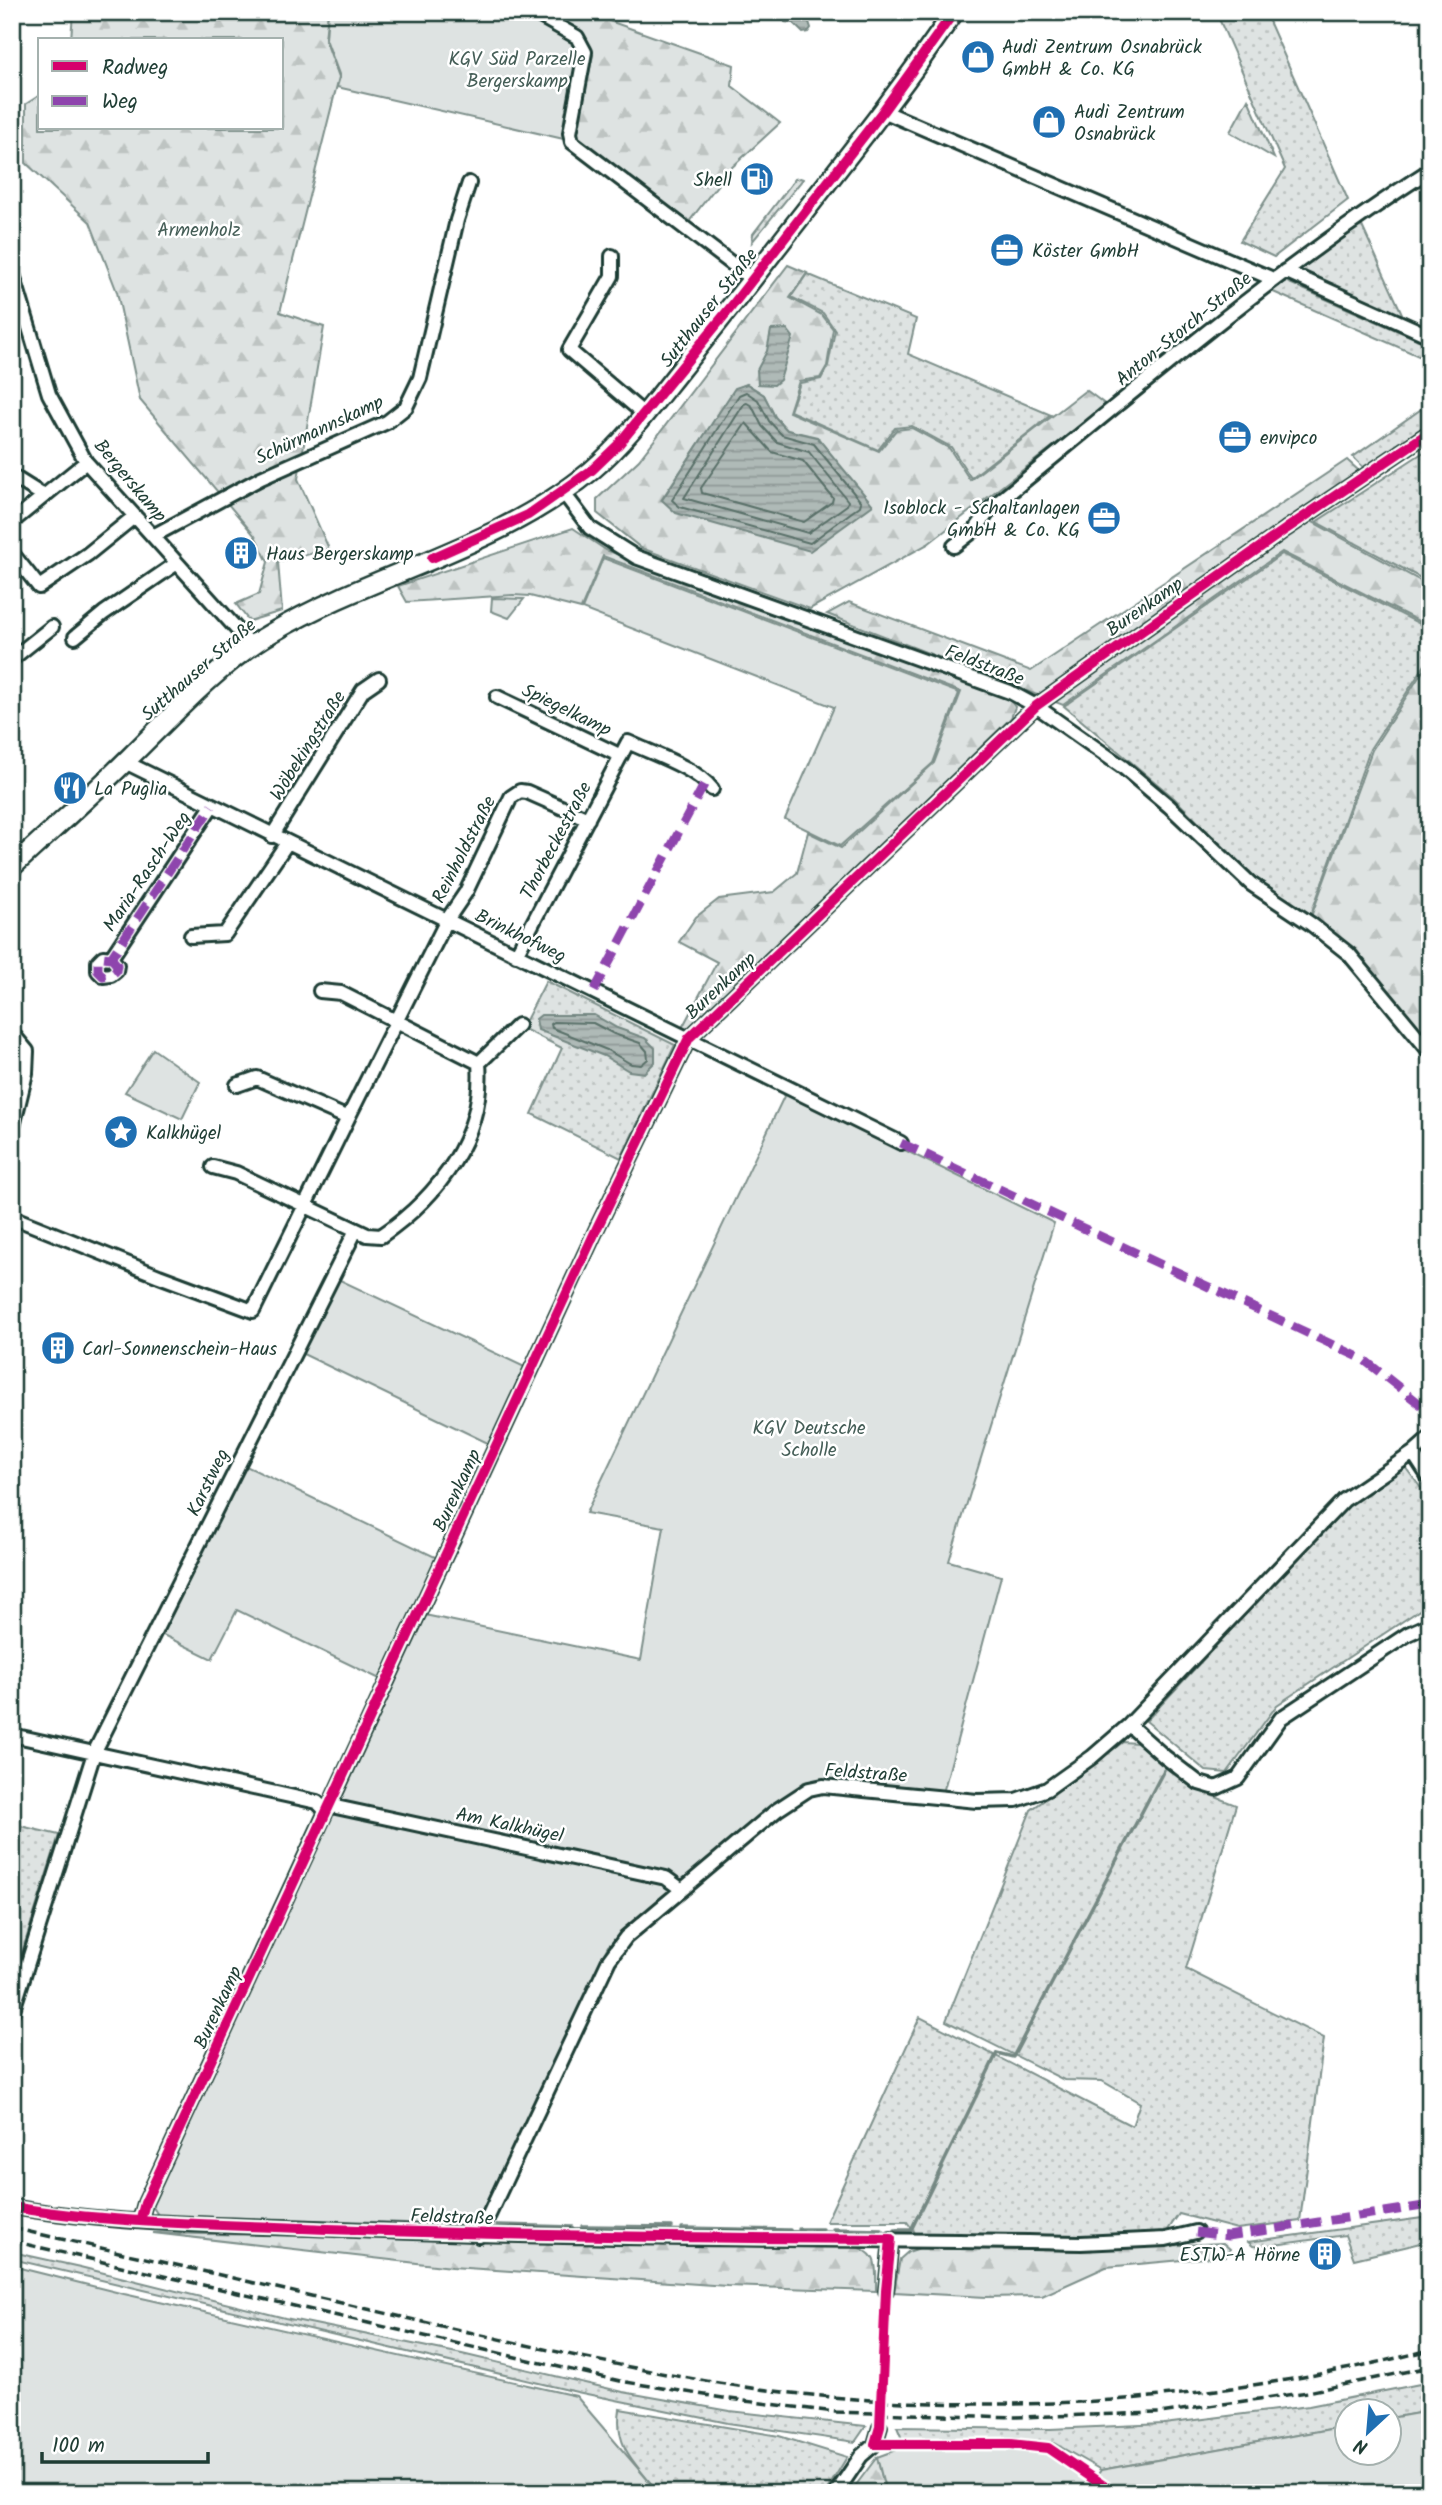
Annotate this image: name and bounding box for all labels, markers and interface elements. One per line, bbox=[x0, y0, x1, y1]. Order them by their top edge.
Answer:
place label: Audi Zentrum Osnabrück GmbH & Co. KG bbox=[1002, 33, 1202, 85]
legend bbox=[38, 38, 284, 130]
shop icon: Audi Zentrum Osnabrück GmbH & Co. KG bbox=[959, 38, 997, 76]
park label: KGV Süd Parzelle Bergerskamp bbox=[448, 45, 586, 97]
text: Radweg bbox=[102, 52, 168, 85]
text: Weg bbox=[102, 86, 138, 119]
place label: Audi Zentrum Osnabrück bbox=[1074, 98, 1185, 150]
shop icon: Audi Zentrum Osnabrück bbox=[1030, 103, 1068, 141]
fuel station icon: Shell bbox=[738, 160, 776, 198]
place label: Shell bbox=[694, 166, 732, 196]
park label: Armenholz bbox=[157, 216, 241, 246]
office icon: Köster GmbH bbox=[988, 231, 1026, 269]
place label: Köster GmbH bbox=[1032, 237, 1139, 267]
street label: Sutthauser Straße bbox=[653, 242, 766, 375]
street label: Anton-Storch-Straße bbox=[1109, 265, 1260, 394]
street label: Schürmannskamp bbox=[251, 388, 389, 474]
office icon: envipco bbox=[1216, 418, 1254, 456]
place label: envipco bbox=[1260, 424, 1317, 454]
street label: Bergerskamp bbox=[86, 433, 173, 530]
place label: Isoblock - Schaltanlagen GmbH & Co. KG bbox=[883, 494, 1080, 546]
office icon: Isoblock - Schaltanlagen GmbH & Co. KG bbox=[1085, 499, 1123, 537]
building icon: Haus Bergerskamp bbox=[222, 534, 260, 572]
place label: Haus Bergerskamp bbox=[266, 540, 413, 570]
street label: Burenkamp bbox=[1100, 570, 1190, 645]
street label: Sutthauser Straße bbox=[135, 611, 264, 729]
street label: Feldstraße bbox=[940, 637, 1029, 695]
street label: Spiegelkamp bbox=[516, 676, 616, 745]
street label: Wöbekingstraße bbox=[263, 685, 355, 807]
restaurant icon: La Puglia bbox=[51, 769, 89, 807]
place label: La Puglia bbox=[94, 775, 167, 805]
street label: Thorbeckestraße bbox=[513, 776, 601, 905]
street label: Reinholdstraße bbox=[425, 790, 505, 909]
street label: Maria-Rasch-Weg bbox=[96, 806, 199, 939]
street label: Brinkhofweg bbox=[469, 902, 571, 972]
street label: Burenkamp bbox=[679, 945, 764, 1028]
place icon: Kalkhügel bbox=[102, 1113, 140, 1151]
place label: Kalkhügel bbox=[146, 1119, 222, 1149]
building icon: Carl-Sonnenschein-Haus bbox=[39, 1329, 77, 1367]
place label: Carl-Sonnenschein-Haus bbox=[82, 1335, 277, 1365]
park label: KGV Deutsche Scholle bbox=[752, 1414, 866, 1466]
street label: Karstweg bbox=[179, 1444, 238, 1522]
street label: Burenkamp bbox=[426, 1445, 490, 1537]
street label: Feldstraße bbox=[823, 1756, 909, 1792]
street label: Am Kalkhügel bbox=[453, 1800, 567, 1852]
street label: Burenkamp bbox=[187, 1962, 251, 2054]
street label: Feldstraße bbox=[410, 2202, 494, 2234]
building icon: ESTW-A Hörne bbox=[1306, 2235, 1344, 2273]
place label: ESTW-A Hörne bbox=[1180, 2241, 1300, 2271]
north arrow bbox=[1334, 2396, 1404, 2466]
scale bar bbox=[42, 2421, 208, 2465]
text: N bbox=[1349, 2429, 1373, 2462]
text: 100 m bbox=[52, 2430, 105, 2463]

